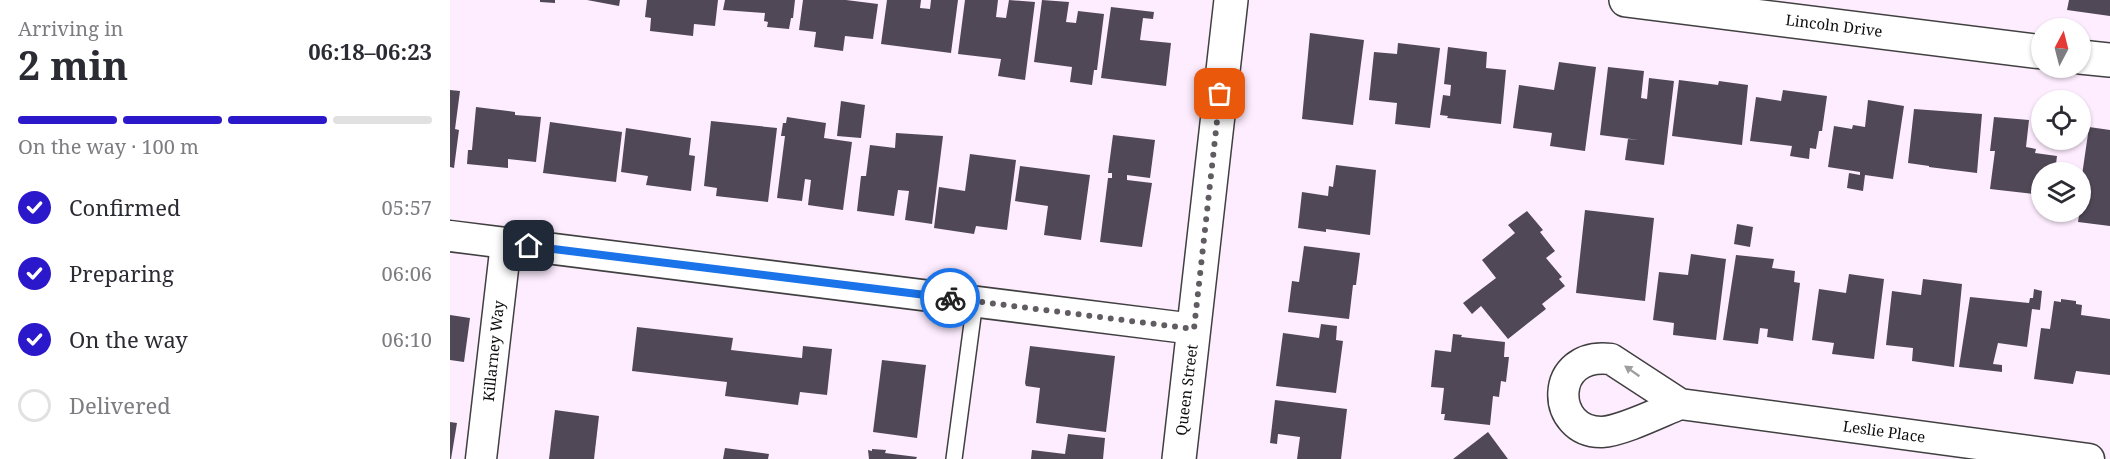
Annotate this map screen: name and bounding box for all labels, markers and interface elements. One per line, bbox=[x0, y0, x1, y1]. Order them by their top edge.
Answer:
street label: Lincoln Drive bbox=[1784, 9, 1884, 41]
text: Arriving in bbox=[18, 15, 123, 42]
north arrow bbox=[2031, 18, 2091, 78]
map controls bbox=[2031, 18, 2091, 222]
text: 06:18–06:23 bbox=[308, 36, 432, 66]
text: 2 min bbox=[18, 38, 128, 91]
pin bbox=[1194, 68, 1245, 119]
icon: bag bbox=[1203, 77, 1236, 110]
button: locate bbox=[2031, 90, 2091, 150]
text: On the way · 100 m bbox=[18, 133, 199, 160]
button: layers bbox=[2031, 162, 2091, 222]
icon: check bbox=[18, 191, 51, 224]
text: Confirmed bbox=[69, 192, 180, 222]
text: 05:57 bbox=[382, 194, 432, 221]
pin bbox=[503, 220, 554, 271]
icon: home bbox=[512, 229, 545, 262]
icon: check bbox=[18, 257, 51, 290]
text: Preparing bbox=[69, 258, 174, 288]
text: 06:06 bbox=[382, 260, 432, 287]
courier bbox=[920, 268, 980, 328]
icon: bike bbox=[934, 282, 967, 315]
street label: Killarney Way bbox=[478, 299, 508, 402]
icon: check bbox=[18, 323, 51, 356]
text: On the way bbox=[69, 324, 188, 354]
text: 06:10 bbox=[382, 326, 432, 353]
street label: Queen Street bbox=[1170, 343, 1202, 437]
one-way arrow bbox=[1624, 365, 1640, 377]
text: Delivered bbox=[69, 390, 171, 420]
street label: Leslie Place bbox=[1842, 415, 1927, 447]

